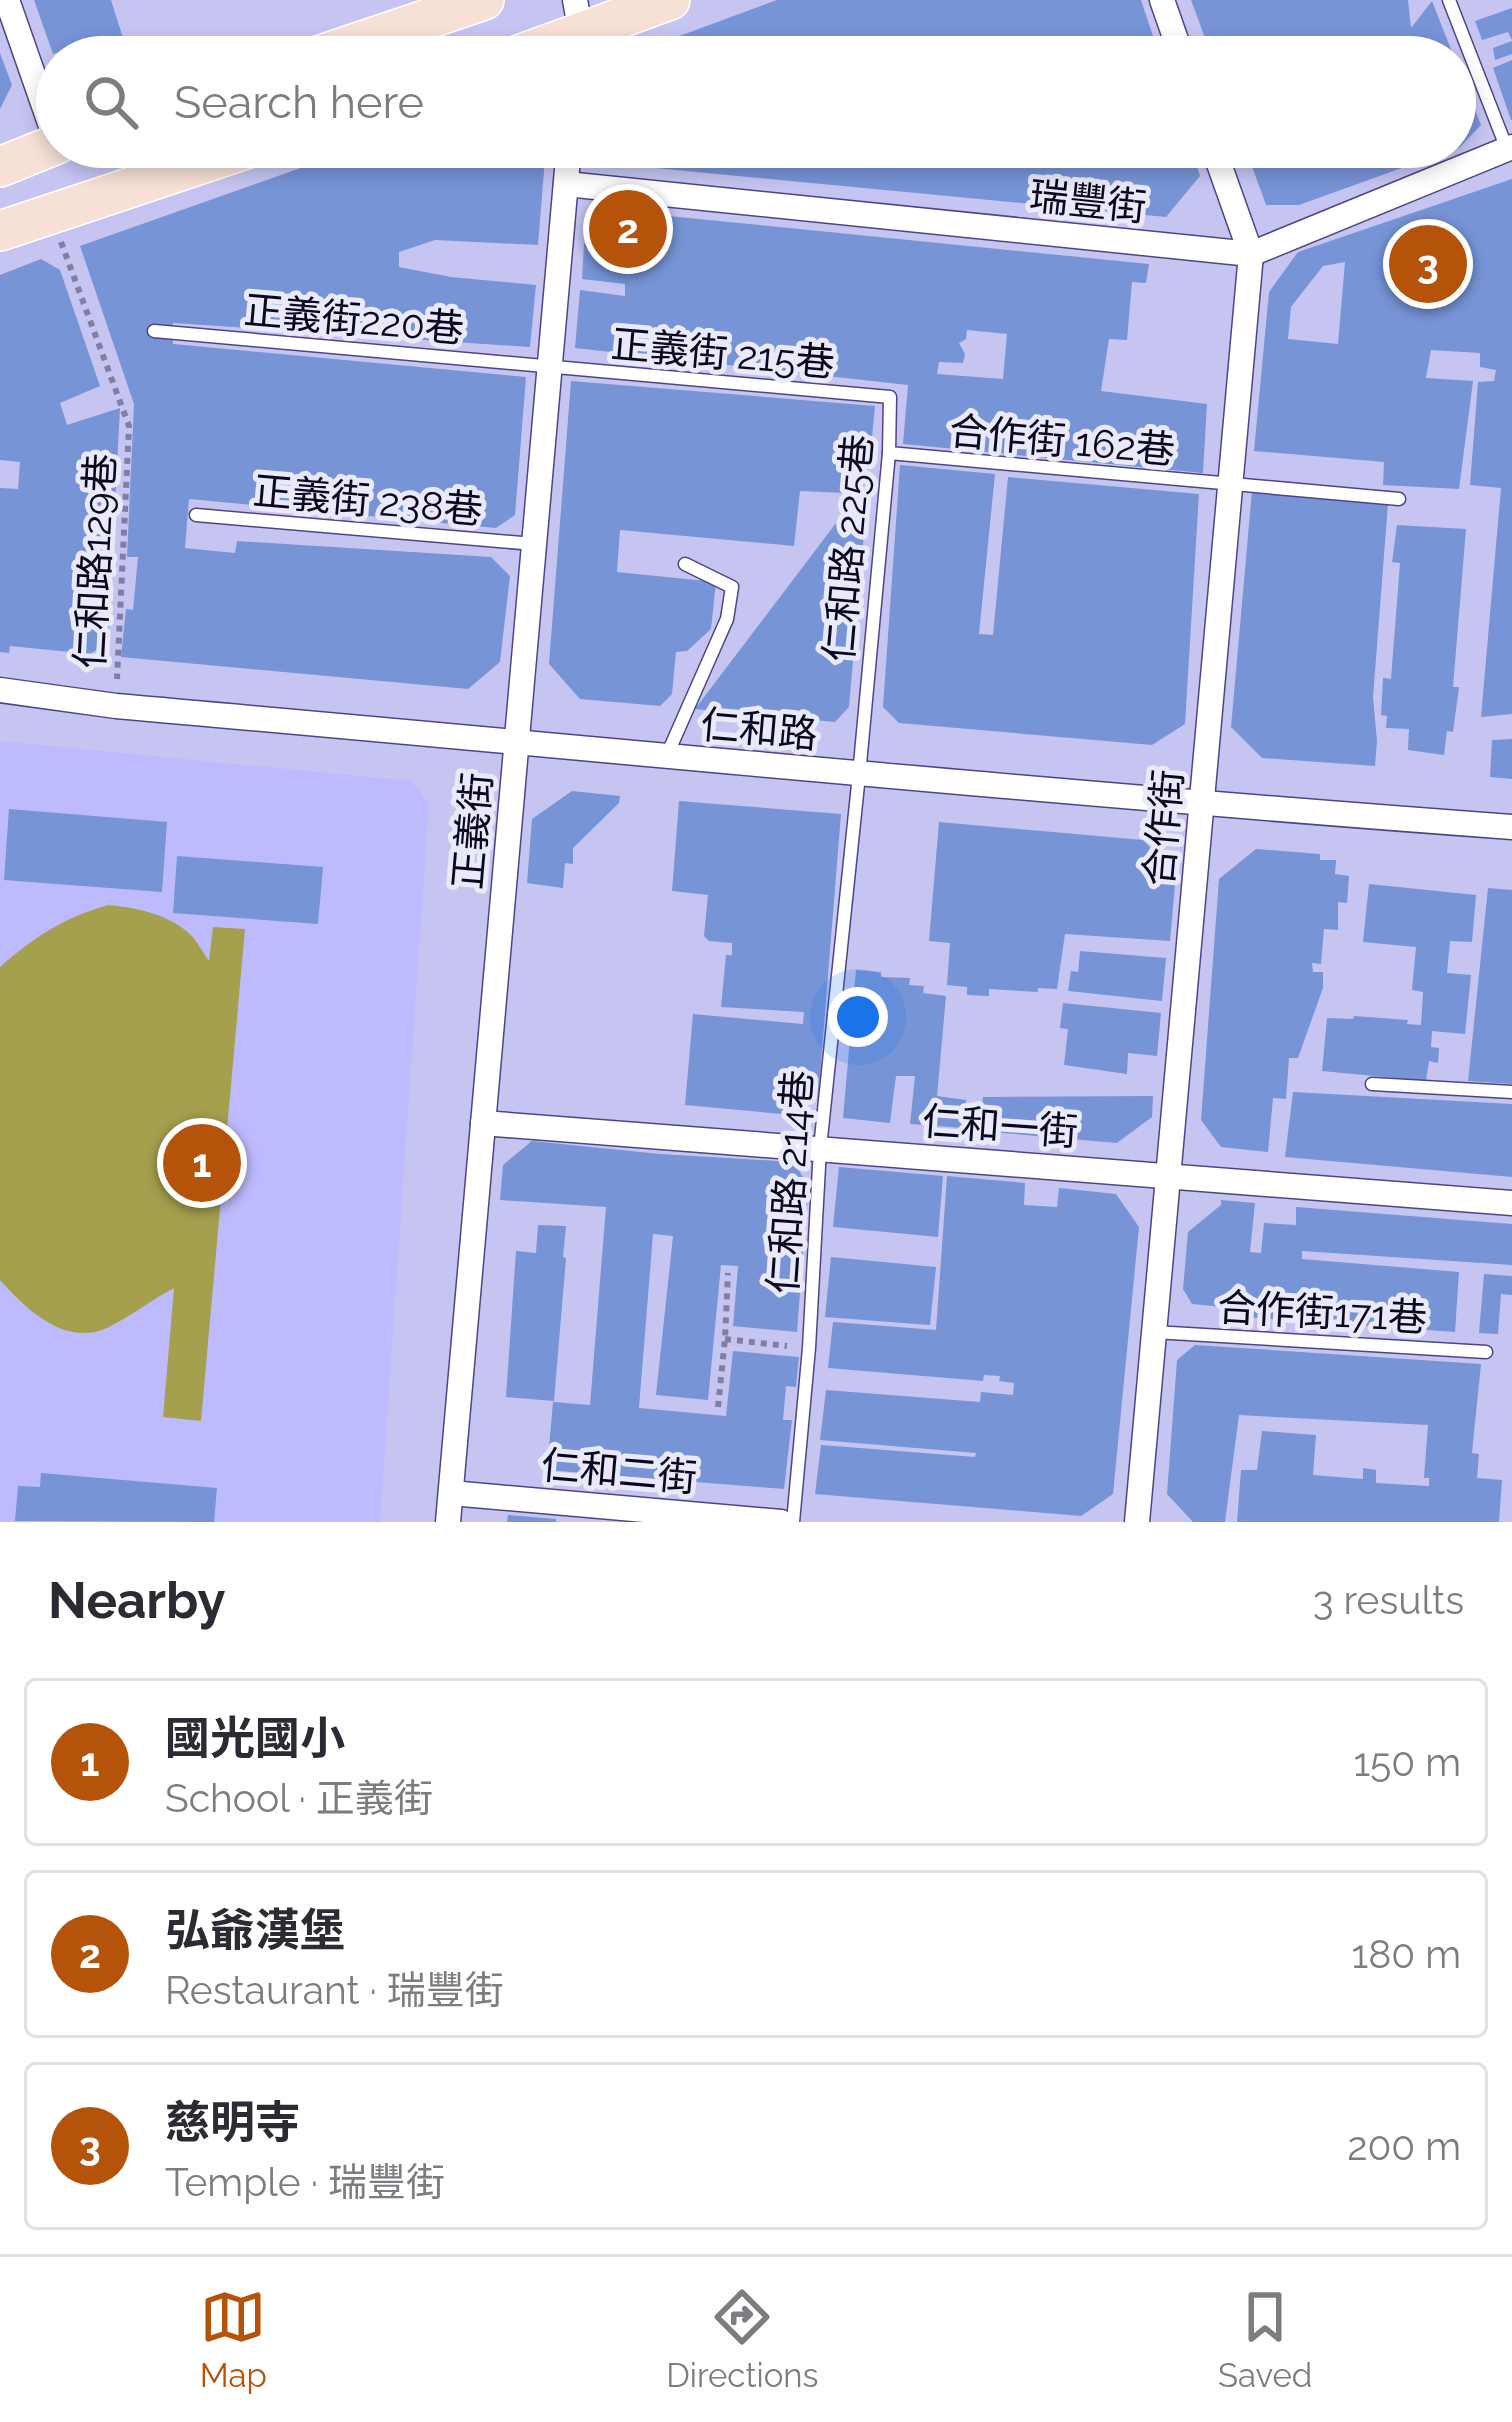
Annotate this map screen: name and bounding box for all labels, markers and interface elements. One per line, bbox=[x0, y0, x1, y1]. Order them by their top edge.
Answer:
search box bbox=[36, 36, 1476, 168]
icon: search bbox=[78, 69, 144, 135]
text: Search here bbox=[174, 76, 424, 129]
street label: 瑞豐街 bbox=[1027, 172, 1149, 230]
pin: 2 bbox=[589, 184, 667, 274]
pin: 3 bbox=[1389, 219, 1467, 309]
street label: 正義街220巷 bbox=[242, 286, 466, 352]
street label: 正義街 215巷 bbox=[609, 320, 837, 386]
street label: 合作街 162巷 bbox=[947, 407, 1177, 473]
street label: 仁和路 225巷 bbox=[815, 433, 881, 663]
street label: 仁和路129巷 bbox=[66, 452, 124, 670]
street label: 正義街 238巷 bbox=[251, 467, 485, 533]
street label: 仁和路 bbox=[699, 701, 819, 757]
street label: 合作街 bbox=[1135, 768, 1191, 888]
street label: 正義街 bbox=[444, 771, 500, 891]
your location bbox=[828, 987, 888, 1047]
street label: 仁和路 214巷 bbox=[759, 1069, 821, 1295]
street label: 仁和一街 bbox=[921, 1098, 1079, 1154]
pin: 1 bbox=[163, 1118, 241, 1208]
street label: 合作街171巷 bbox=[1216, 1284, 1428, 1340]
street label: 仁和二街 bbox=[539, 1441, 699, 1501]
text: Nearby bbox=[48, 1570, 225, 1630]
text: 3 results bbox=[1313, 1577, 1464, 1623]
text: 國光國小 bbox=[165, 1712, 345, 1765]
text: 1 bbox=[80, 1739, 100, 1785]
text: 150 m bbox=[1353, 1739, 1461, 1785]
text: School · 正義街 bbox=[165, 1775, 433, 1821]
text: 弘爺漢堡 bbox=[165, 1904, 345, 1957]
text: 2 bbox=[79, 1931, 101, 1977]
text: 180 m bbox=[1352, 1931, 1461, 1977]
text: Restaurant · 瑞豐街 bbox=[165, 1967, 504, 2013]
text: 慈明寺 bbox=[165, 2096, 300, 2149]
text: 3 bbox=[79, 2123, 101, 2169]
text: 200 m bbox=[1347, 2123, 1461, 2169]
text: Temple · 瑞豐街 bbox=[165, 2159, 445, 2205]
tab: Map bbox=[200, 2284, 267, 2395]
tab: Directions bbox=[666, 2284, 819, 2395]
tab: Saved bbox=[1218, 2284, 1312, 2395]

